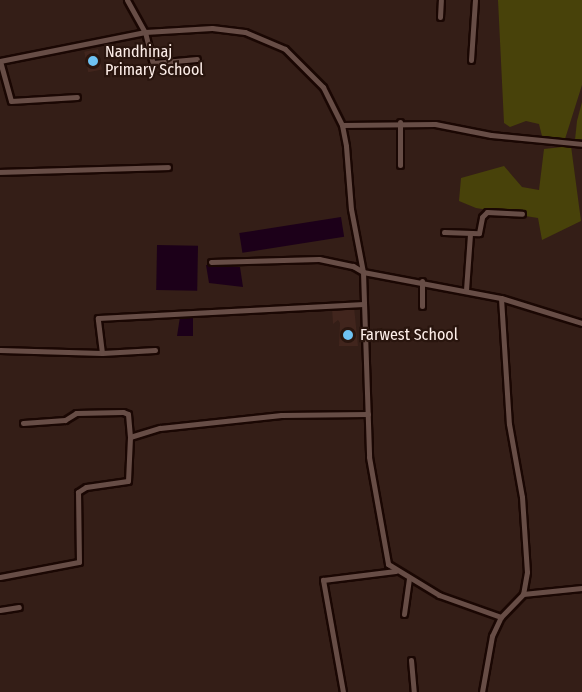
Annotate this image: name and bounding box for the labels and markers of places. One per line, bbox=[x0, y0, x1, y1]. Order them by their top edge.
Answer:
place label: Nandhinaj Primary School bbox=[105, 42, 204, 80]
marker: Nandhinaj Primary School bbox=[86, 54, 100, 68]
place label: Farwest School bbox=[360, 325, 458, 345]
marker: Farwest School bbox=[341, 328, 355, 342]

